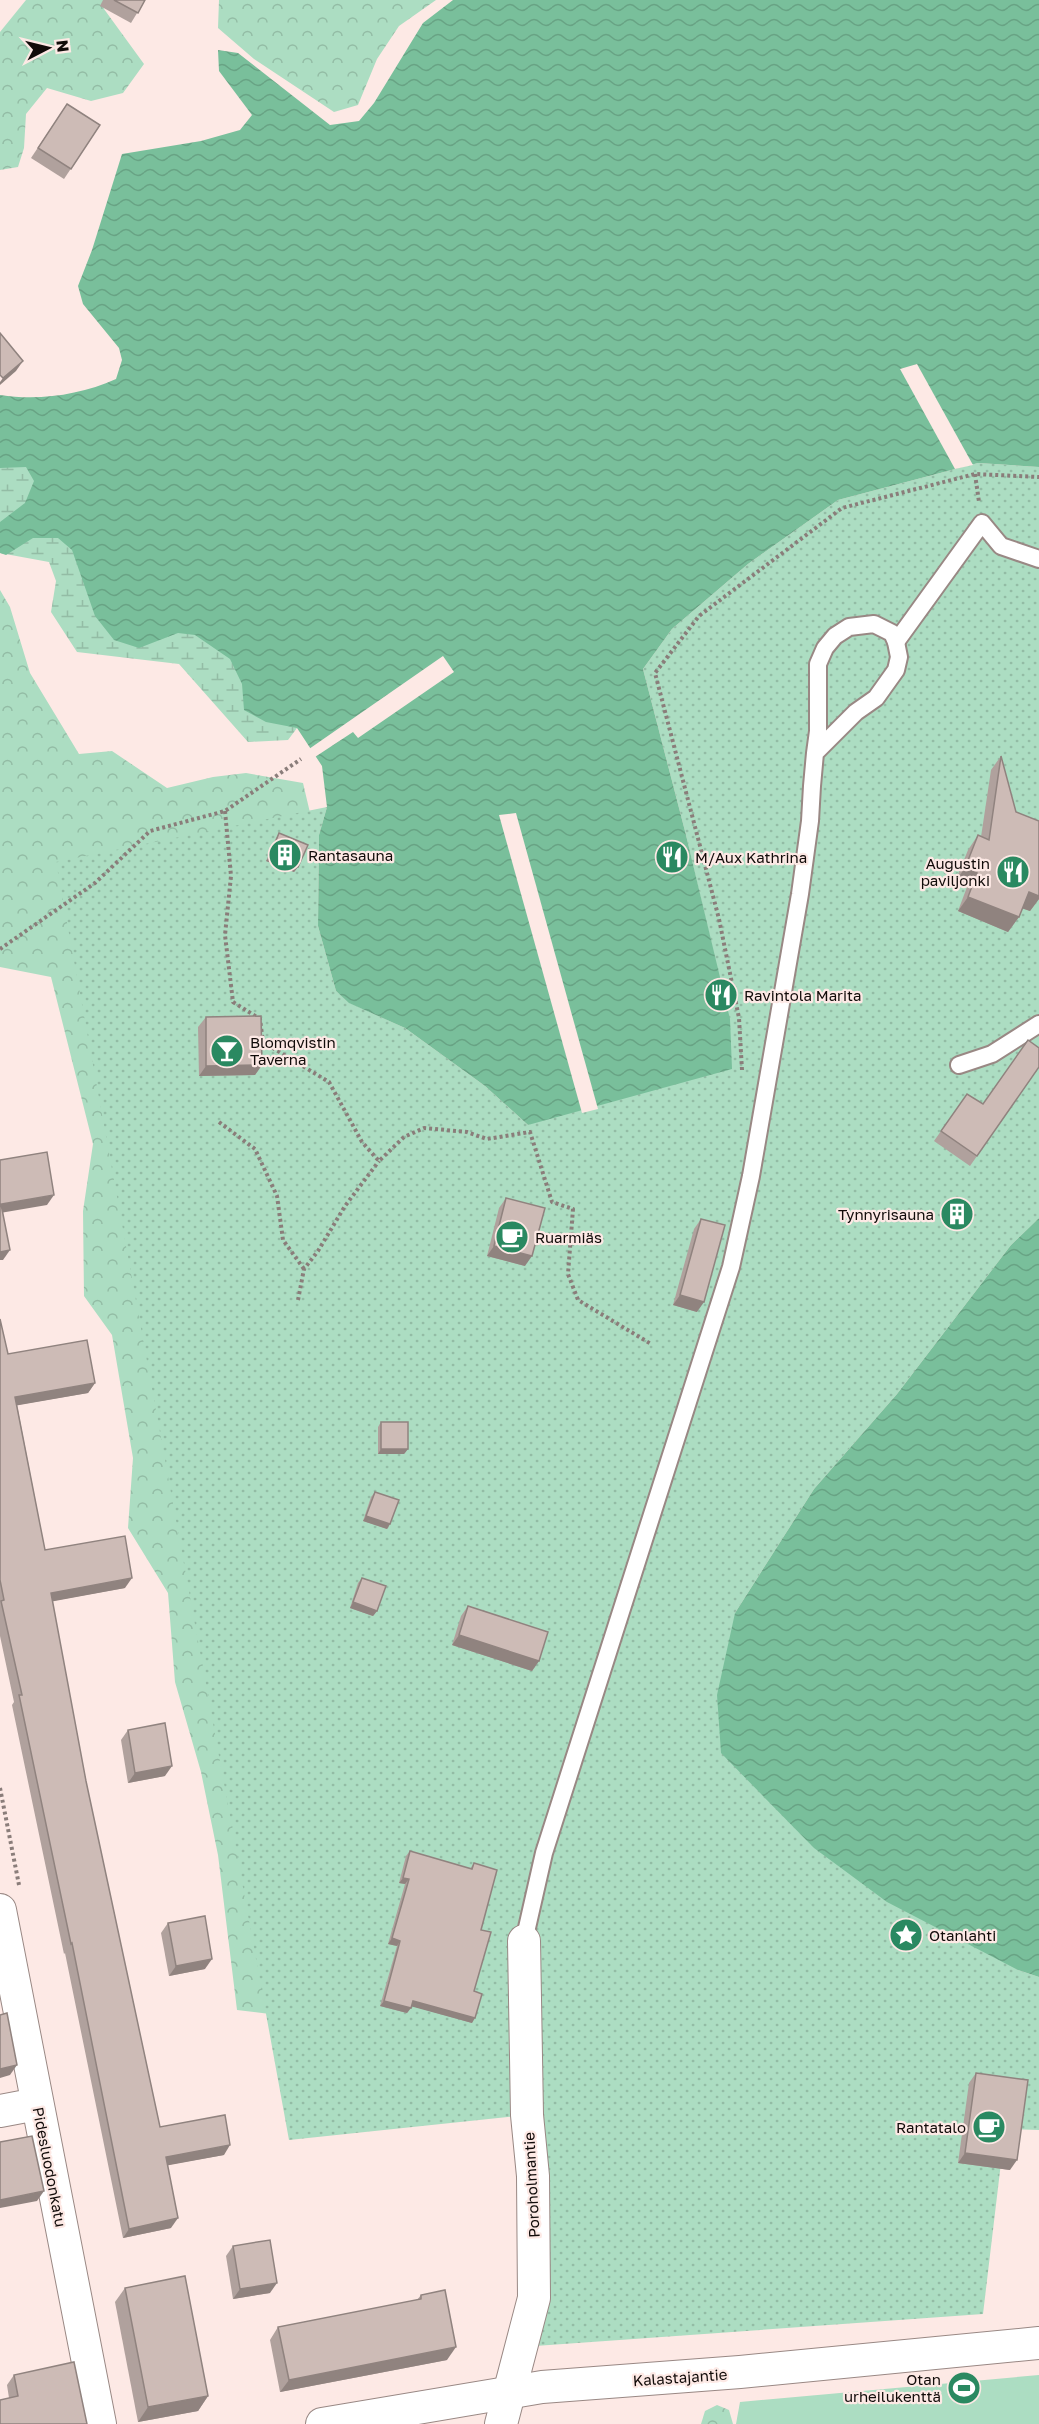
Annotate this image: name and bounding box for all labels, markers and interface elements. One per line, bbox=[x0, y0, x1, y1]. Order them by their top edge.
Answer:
north arrow bbox=[18, 18, 78, 78]
text: N bbox=[52, 39, 74, 53]
building icon: Rantasauna bbox=[267, 837, 303, 873]
restaurant icon: M/Aux Kathrina bbox=[654, 839, 690, 875]
place label: Rantasauna bbox=[308, 846, 393, 864]
place label: M/Aux Kathrina bbox=[695, 848, 807, 866]
place label: Augustin paviljonki bbox=[921, 854, 990, 889]
restaurant icon: Augustin paviljonki bbox=[995, 854, 1031, 890]
restaurant icon: Ravintola Marita bbox=[703, 977, 739, 1013]
place label: Ravintola Marita bbox=[744, 986, 861, 1004]
bar icon: Blomqvistin Taverna bbox=[209, 1033, 245, 1069]
place label: Blomqvistin Taverna bbox=[250, 1033, 336, 1068]
building icon: Tynnyrisauna bbox=[939, 1196, 975, 1232]
place label: Tynnyrisauna bbox=[838, 1205, 934, 1223]
cafe icon: Ruarmiäs bbox=[494, 1219, 530, 1255]
place label: Ruarmiäs bbox=[535, 1228, 602, 1246]
place icon: Otanlahti bbox=[888, 1917, 924, 1953]
place label: Otanlahti bbox=[929, 1926, 996, 1944]
street label: Pidesluodonkatu bbox=[30, 2106, 70, 2228]
cafe icon: Rantatalo bbox=[971, 2109, 1007, 2145]
place label: Rantatalo bbox=[896, 2118, 966, 2136]
street label: Poroholmantie bbox=[519, 2131, 543, 2238]
street label: Kalastajantie bbox=[632, 2365, 728, 2389]
place label: Otan urheilukenttä bbox=[844, 2370, 941, 2405]
sports icon: Otan urheilukenttä bbox=[946, 2370, 982, 2406]

